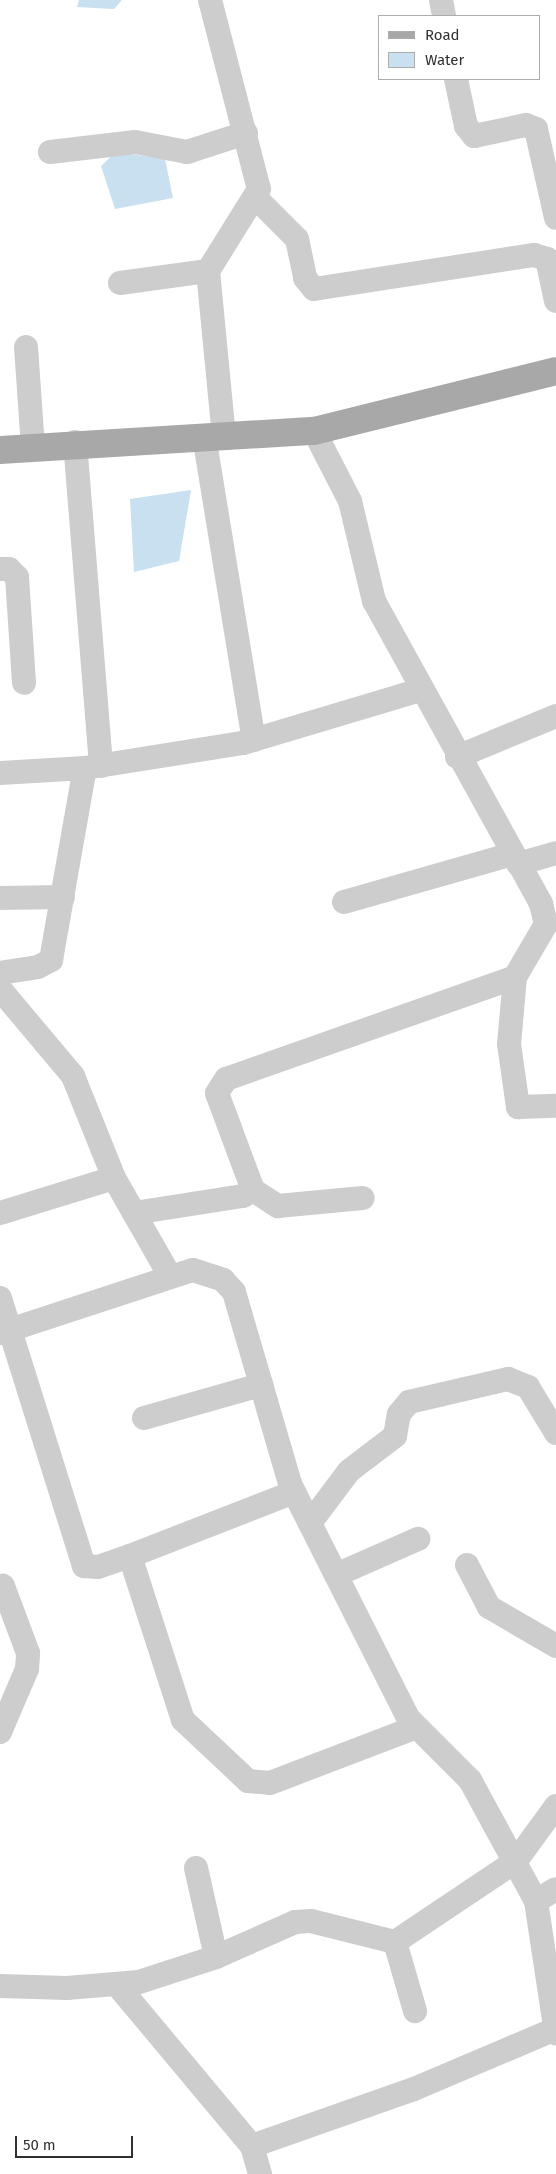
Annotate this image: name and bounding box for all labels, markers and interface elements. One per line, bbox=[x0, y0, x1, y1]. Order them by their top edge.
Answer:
legend bbox=[378, 15, 541, 80]
text: Road bbox=[425, 26, 460, 44]
text: Water bbox=[425, 51, 464, 69]
scale bar bbox=[18, 2126, 135, 2158]
text: 50 m bbox=[23, 2136, 56, 2154]

